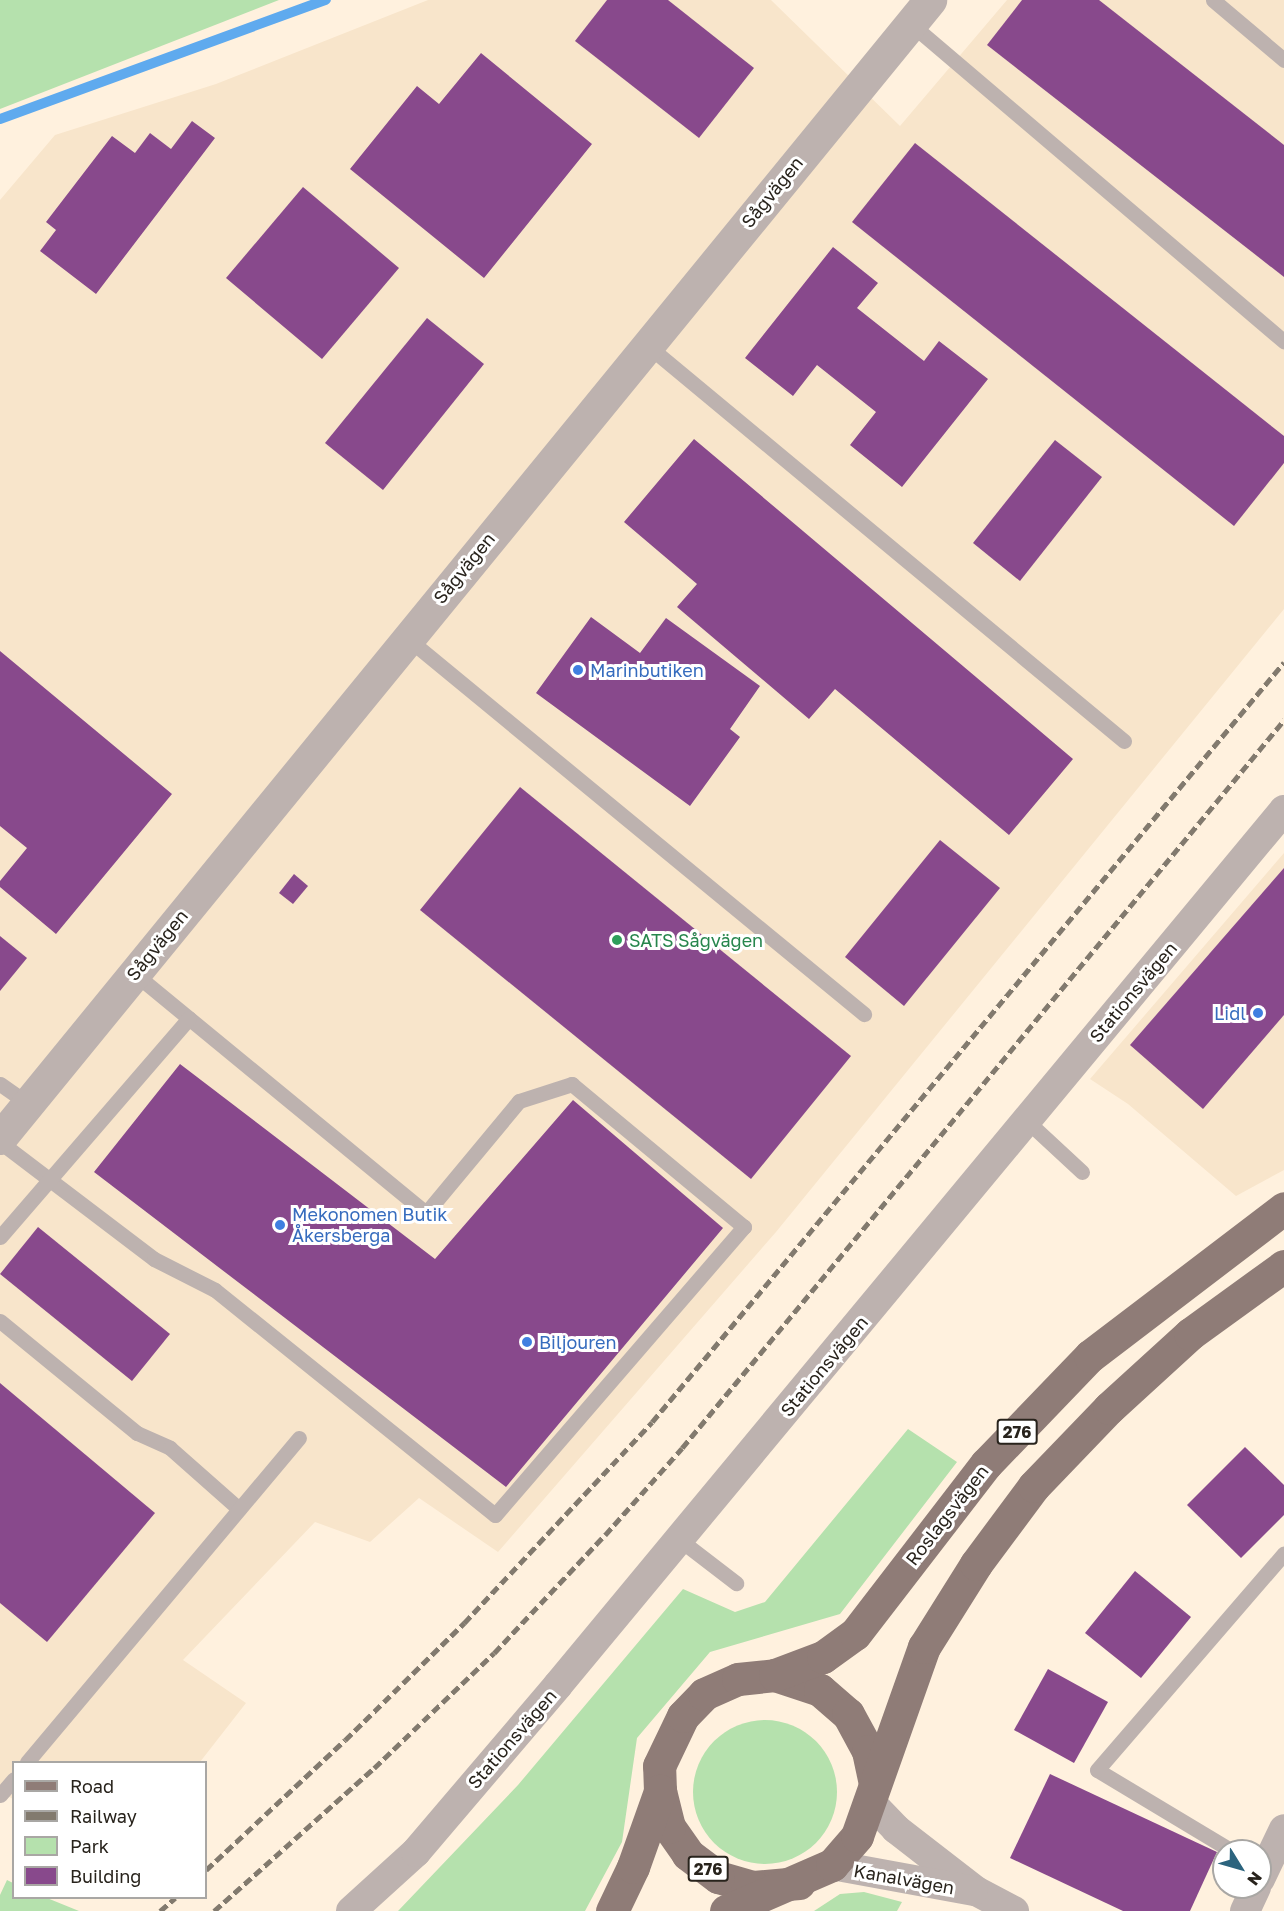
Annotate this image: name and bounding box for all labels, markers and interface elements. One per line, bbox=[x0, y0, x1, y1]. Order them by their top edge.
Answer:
street label: Sågvägen bbox=[737, 152, 807, 232]
street label: Sågvägen bbox=[429, 528, 499, 608]
place label: Marinbutiken bbox=[590, 659, 704, 681]
marker: Marinbutiken bbox=[571, 663, 585, 677]
street label: Sågvägen bbox=[122, 905, 192, 985]
place label: SATS Sågvägen bbox=[629, 929, 763, 951]
marker: SATS Sågvägen bbox=[610, 933, 624, 947]
street label: Stationsvägen bbox=[1085, 937, 1181, 1047]
place label: Lidl bbox=[1214, 1002, 1246, 1024]
marker: Lidl bbox=[1251, 1006, 1265, 1020]
place label: Mekonomen Butik Åkersberga bbox=[292, 1204, 447, 1246]
marker: Mekonomen Butik Åkersberga bbox=[273, 1218, 287, 1232]
street label: Stationsvägen bbox=[776, 1311, 872, 1421]
place label: Biljouren bbox=[539, 1331, 617, 1353]
marker: Biljouren bbox=[520, 1335, 534, 1349]
road number: 276 bbox=[996, 1419, 1038, 1445]
street label: Roslagsvägen bbox=[901, 1461, 993, 1569]
street label: Stationsvägen bbox=[463, 1685, 561, 1793]
legend bbox=[12, 1761, 207, 1899]
text: Road bbox=[70, 1775, 114, 1797]
text: Railway bbox=[70, 1805, 137, 1827]
text: Park bbox=[70, 1835, 109, 1857]
north arrow bbox=[1212, 1839, 1272, 1899]
road number: 276 bbox=[687, 1856, 729, 1882]
street label: Kanalvägen bbox=[852, 1860, 956, 1898]
text: Building bbox=[70, 1865, 141, 1887]
text: N bbox=[1243, 1868, 1266, 1890]

